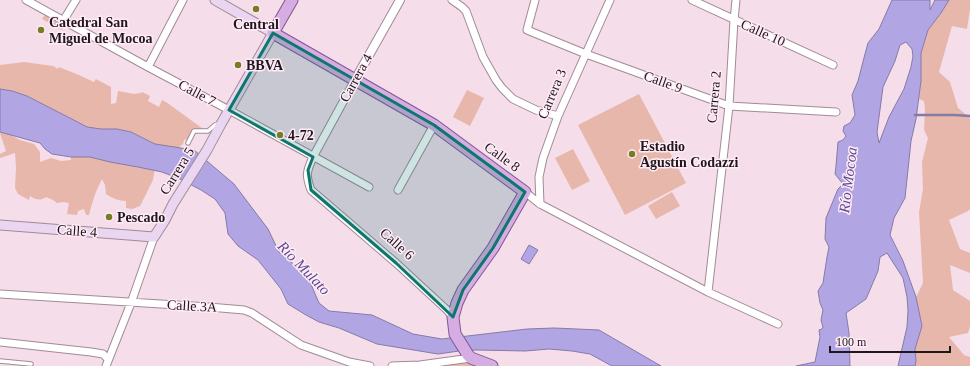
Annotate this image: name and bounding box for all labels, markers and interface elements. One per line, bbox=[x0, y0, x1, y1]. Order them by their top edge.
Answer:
marker: Central bbox=[251, 4, 261, 14]
place label: Catedral San Miguel de Mocoa bbox=[49, 15, 152, 46]
place label: Central bbox=[233, 17, 279, 32]
street label: Calle 10 bbox=[738, 17, 788, 49]
marker: Catedral San Miguel de Mocoa bbox=[36, 25, 46, 35]
street label: Carrera 4 bbox=[337, 51, 375, 105]
place label: BBVA bbox=[246, 58, 284, 73]
marker: BBVA bbox=[233, 60, 243, 70]
street label: Carrera 3 bbox=[535, 67, 569, 121]
street label: Calle 9 bbox=[642, 68, 684, 96]
street label: Carrera 2 bbox=[704, 70, 724, 124]
street label: Calle 7 bbox=[176, 77, 218, 109]
place label: 4-72 bbox=[288, 128, 314, 143]
marker: 4-72 bbox=[275, 130, 285, 140]
street label: Calle 8 bbox=[481, 139, 523, 175]
place label: Estadio Agustín Codazzi bbox=[640, 139, 739, 170]
street label: Carrera 5 bbox=[157, 145, 197, 197]
water label: Río Mocoa bbox=[836, 146, 860, 215]
marker: Estadio Agustín Codazzi bbox=[627, 149, 637, 159]
place label: Pescado bbox=[117, 210, 165, 225]
marker: Pescado bbox=[104, 212, 114, 222]
street label: Calle 4 bbox=[57, 222, 97, 240]
street label: Calle 6 bbox=[377, 225, 417, 263]
water label: Río Mulato bbox=[274, 237, 334, 298]
street label: Calle 3A bbox=[167, 297, 218, 315]
scale bar bbox=[830, 328, 950, 354]
text: 100 m bbox=[836, 335, 867, 349]

